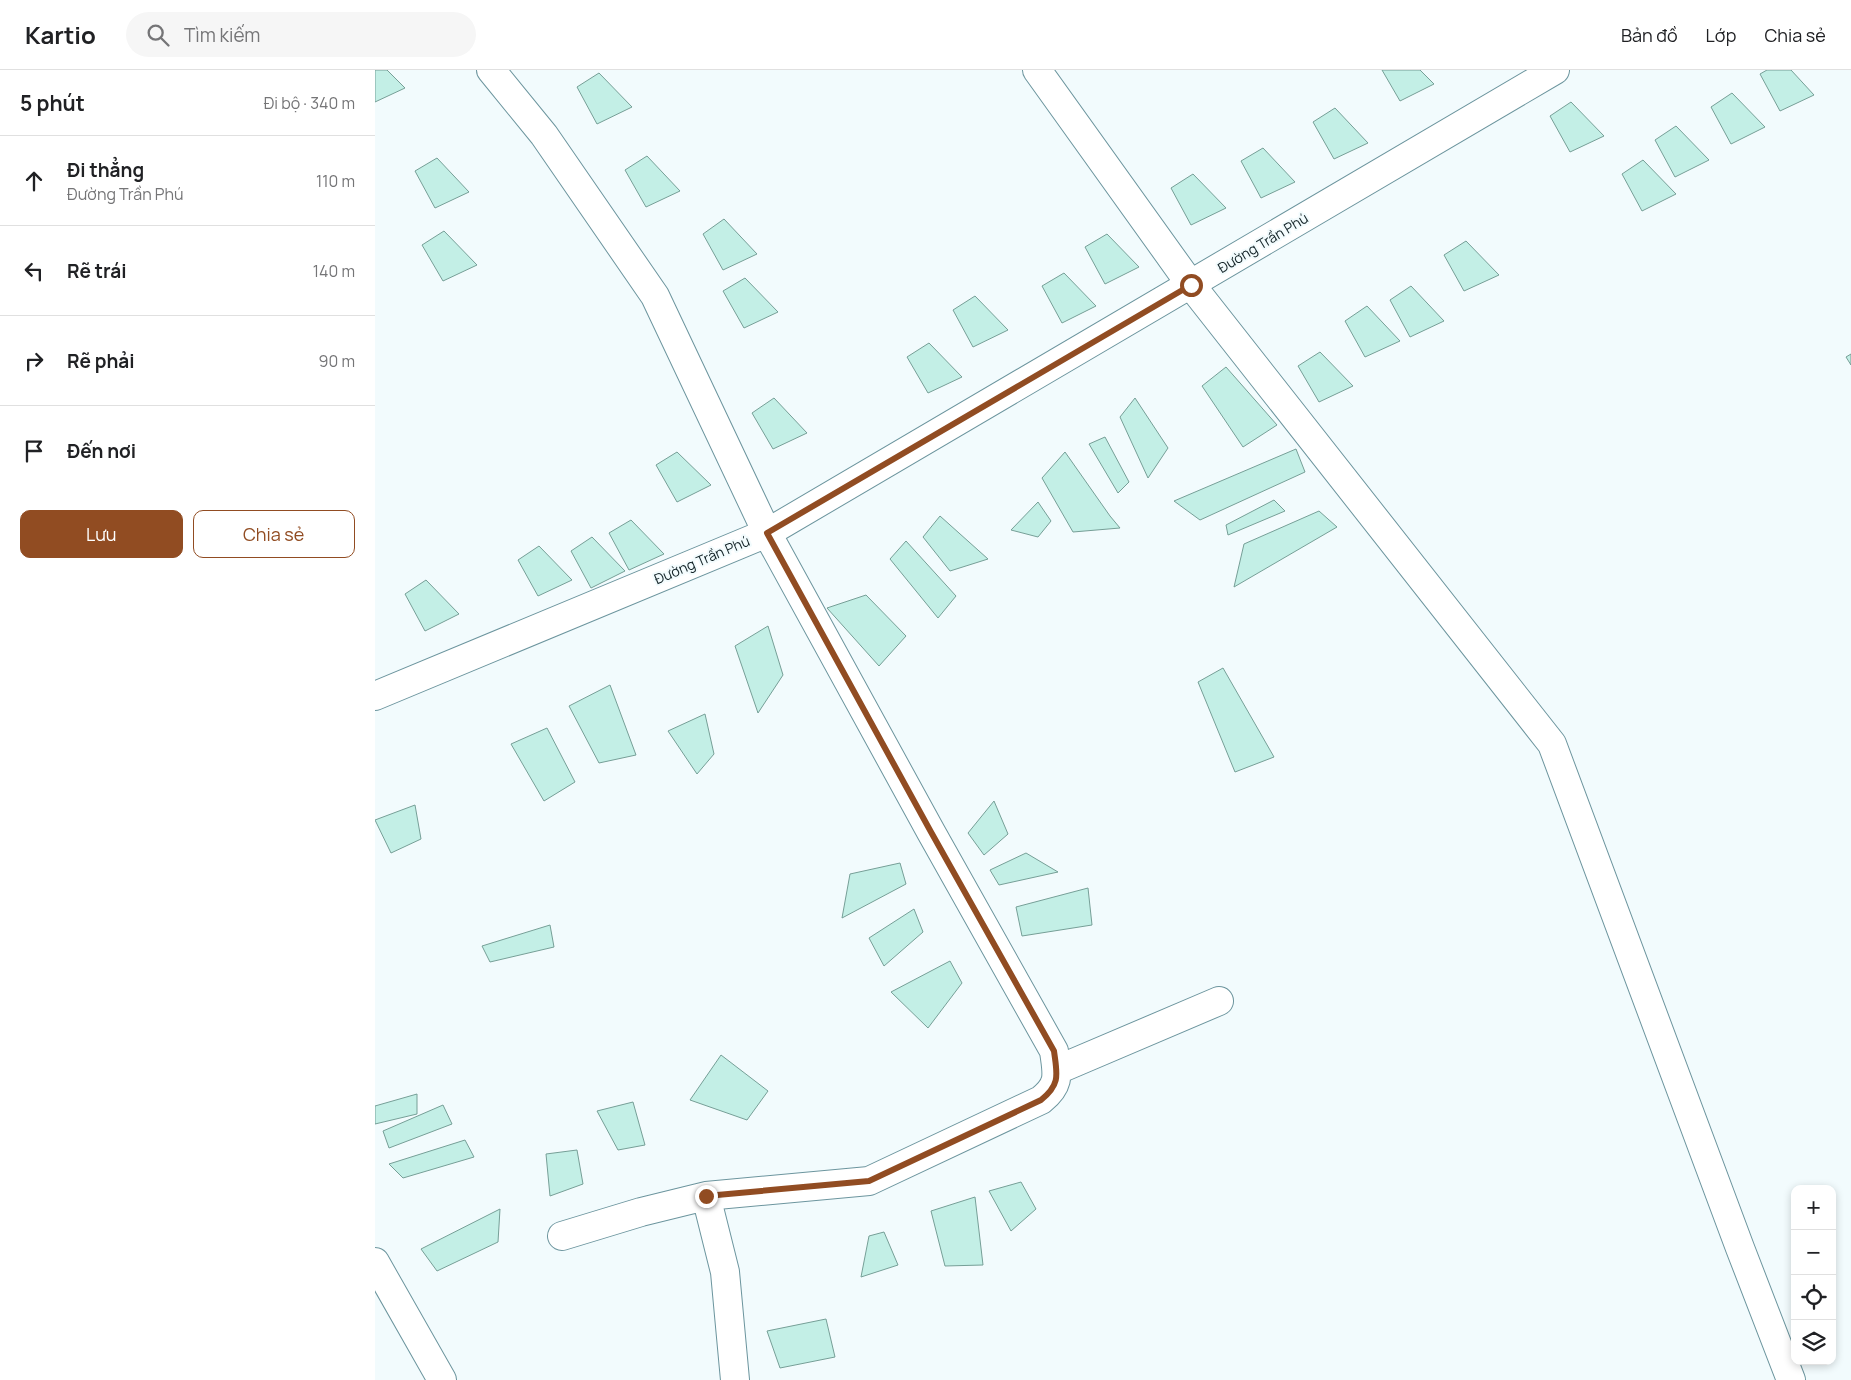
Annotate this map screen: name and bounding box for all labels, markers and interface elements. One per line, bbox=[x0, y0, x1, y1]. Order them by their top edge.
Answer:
search box bbox=[126, 12, 476, 57]
text: Kartio bbox=[25, 18, 96, 51]
icon: search bbox=[144, 21, 172, 49]
text: Tìm kiếm bbox=[184, 22, 260, 48]
text: Bản đồ bbox=[1621, 23, 1678, 47]
text: Lớp bbox=[1706, 23, 1736, 47]
text: Chia sẻ bbox=[1764, 23, 1826, 47]
text: 5 phút bbox=[20, 89, 85, 117]
text: Đi bộ · 340 m bbox=[264, 92, 355, 114]
text: Đi thẳng bbox=[67, 157, 144, 183]
icon: ahead bbox=[20, 167, 48, 195]
text: 110 m bbox=[316, 170, 355, 192]
text: Đường Trần Phú bbox=[67, 183, 184, 205]
street label: Đường Trần Phú bbox=[1214, 208, 1311, 277]
icon: left bbox=[20, 257, 48, 285]
text: Rẽ trái bbox=[67, 258, 127, 284]
text: 140 m bbox=[313, 260, 355, 282]
route start bbox=[1180, 274, 1203, 297]
icon: right bbox=[20, 347, 48, 375]
text: Rẽ phải bbox=[67, 348, 135, 374]
text: 90 m bbox=[319, 350, 355, 372]
icon: arrive bbox=[20, 437, 48, 465]
text: Đến nơi bbox=[67, 438, 136, 464]
button: Lưu bbox=[20, 510, 183, 558]
button: Chia sẻ bbox=[193, 510, 355, 558]
street label: Đường Trần Phú bbox=[651, 531, 752, 588]
route end bbox=[695, 1185, 718, 1208]
map controls bbox=[1791, 1185, 1836, 1365]
button: + bbox=[1791, 1185, 1836, 1230]
button: − bbox=[1791, 1230, 1836, 1275]
button: locate bbox=[1791, 1275, 1836, 1320]
button: layers bbox=[1791, 1320, 1836, 1365]

